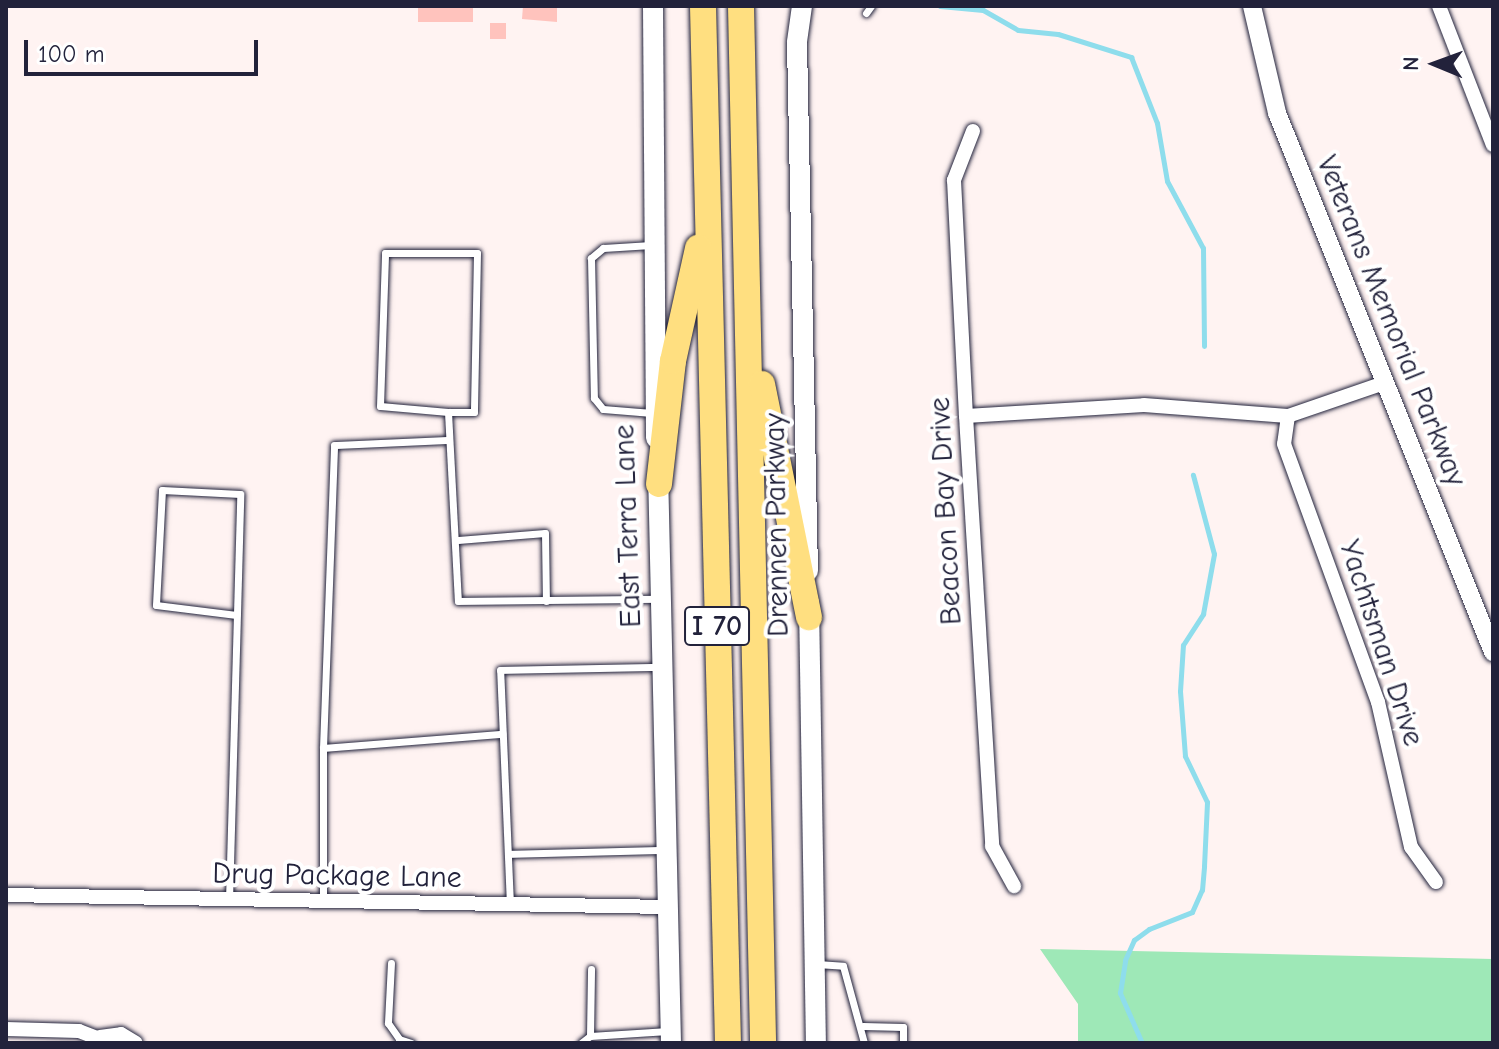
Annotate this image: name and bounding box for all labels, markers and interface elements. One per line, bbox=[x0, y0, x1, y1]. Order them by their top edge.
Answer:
scale bar bbox=[28, 24, 262, 74]
north arrow bbox=[1395, 24, 1475, 104]
text: 100 m bbox=[38, 40, 105, 68]
text: N bbox=[1398, 56, 1424, 71]
street label: Veterans Memorial Parkway bbox=[1308, 150, 1474, 492]
street label: Beacon Bay Drive bbox=[922, 396, 970, 626]
street label: Drennen Parkway bbox=[757, 413, 797, 637]
street label: East Terra Lane bbox=[606, 424, 650, 628]
street label: Yachtsman Drive bbox=[1331, 535, 1431, 751]
road number: I 70 bbox=[683, 602, 751, 650]
street label: Drug Package Lane bbox=[212, 856, 462, 896]

